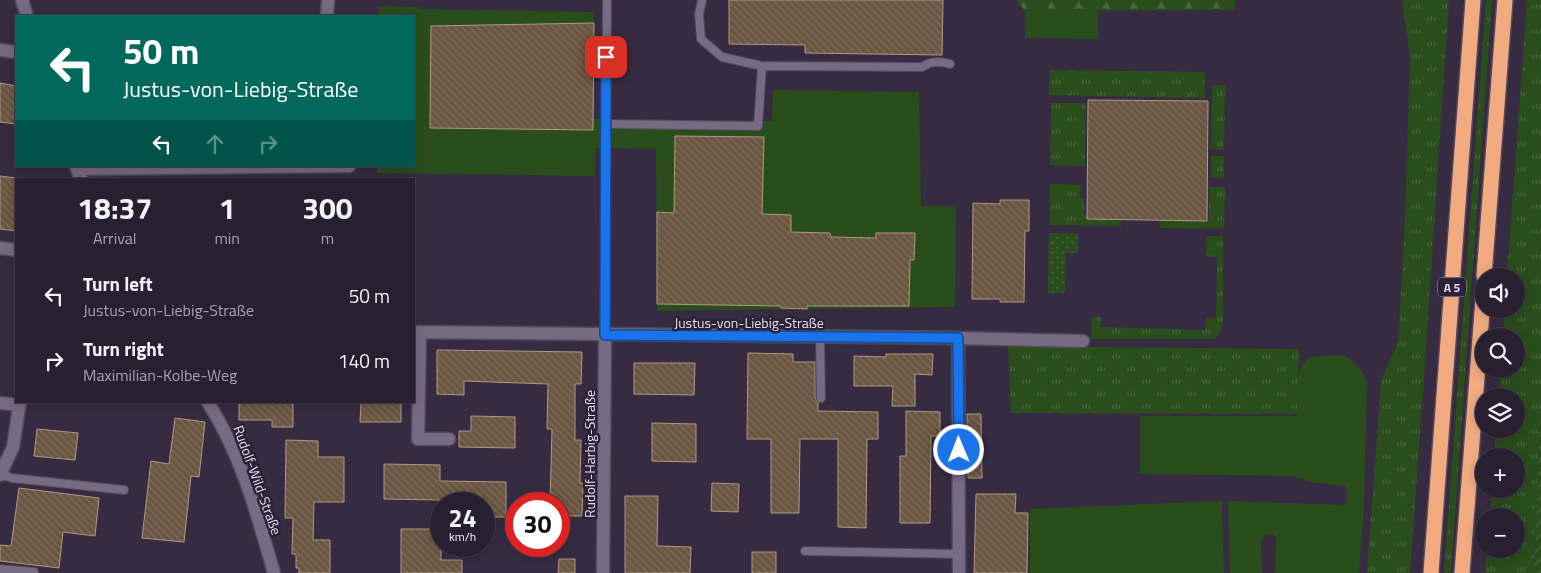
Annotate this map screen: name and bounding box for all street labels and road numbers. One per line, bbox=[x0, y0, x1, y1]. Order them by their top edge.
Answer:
road number: A 5 bbox=[1438, 278, 1466, 296]
street label: Justus-von-Liebig-Straße bbox=[674, 312, 824, 333]
street label: Rudolf-Harbig-Straße bbox=[579, 390, 600, 518]
street label: Rudolf-Wild-Straße bbox=[228, 422, 288, 538]

